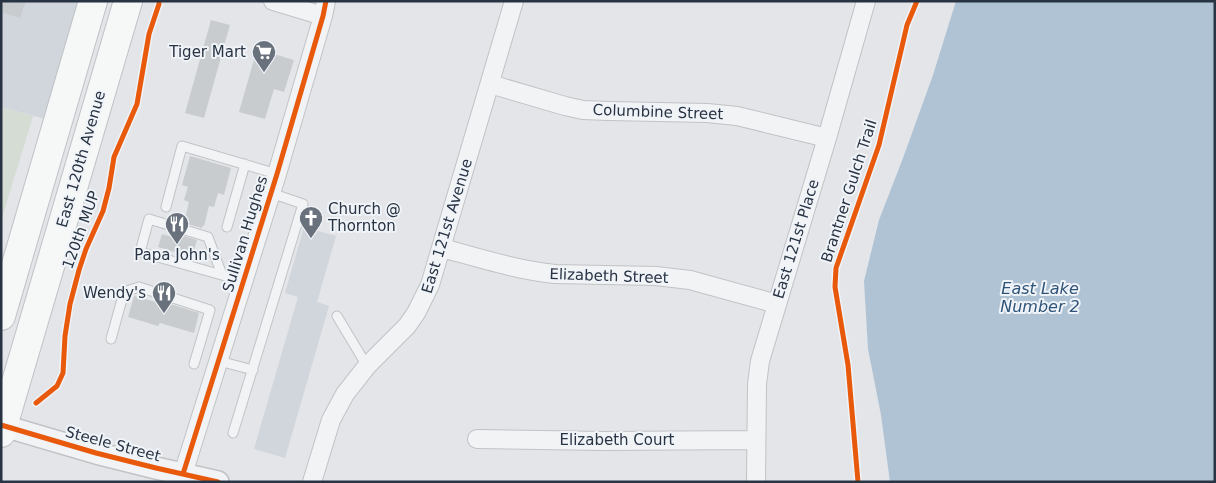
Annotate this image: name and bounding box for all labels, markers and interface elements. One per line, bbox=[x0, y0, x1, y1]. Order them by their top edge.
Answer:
supermarket icon: Tiger Mart bbox=[251, 39, 277, 73]
place label: Tiger Mart bbox=[168, 43, 246, 61]
street label: East 120th Avenue bbox=[53, 88, 109, 230]
street label: Columbine Street bbox=[592, 101, 724, 123]
street label: Brantner Gulch Trail bbox=[817, 117, 881, 265]
street label: East 121st Avenue bbox=[418, 156, 476, 296]
street label: Sullivan Hughes bbox=[219, 173, 271, 294]
street label: East 121st Place bbox=[769, 177, 823, 301]
street label: 120th MUP bbox=[59, 189, 103, 271]
place label: Church @ Thornton bbox=[327, 200, 401, 235]
church icon: Church @ Thornton bbox=[298, 205, 324, 239]
restaurant icon: Papa John's bbox=[164, 211, 190, 245]
place label: Papa John's bbox=[134, 246, 220, 264]
street label: Elizabeth Street bbox=[549, 265, 669, 287]
water label: East Lake Number 2 bbox=[1000, 279, 1080, 316]
restaurant icon: Wendy's bbox=[151, 280, 177, 314]
place label: Wendy's bbox=[83, 284, 146, 302]
street label: Steele Street bbox=[64, 423, 163, 465]
street label: Elizabeth Court bbox=[560, 431, 675, 449]

